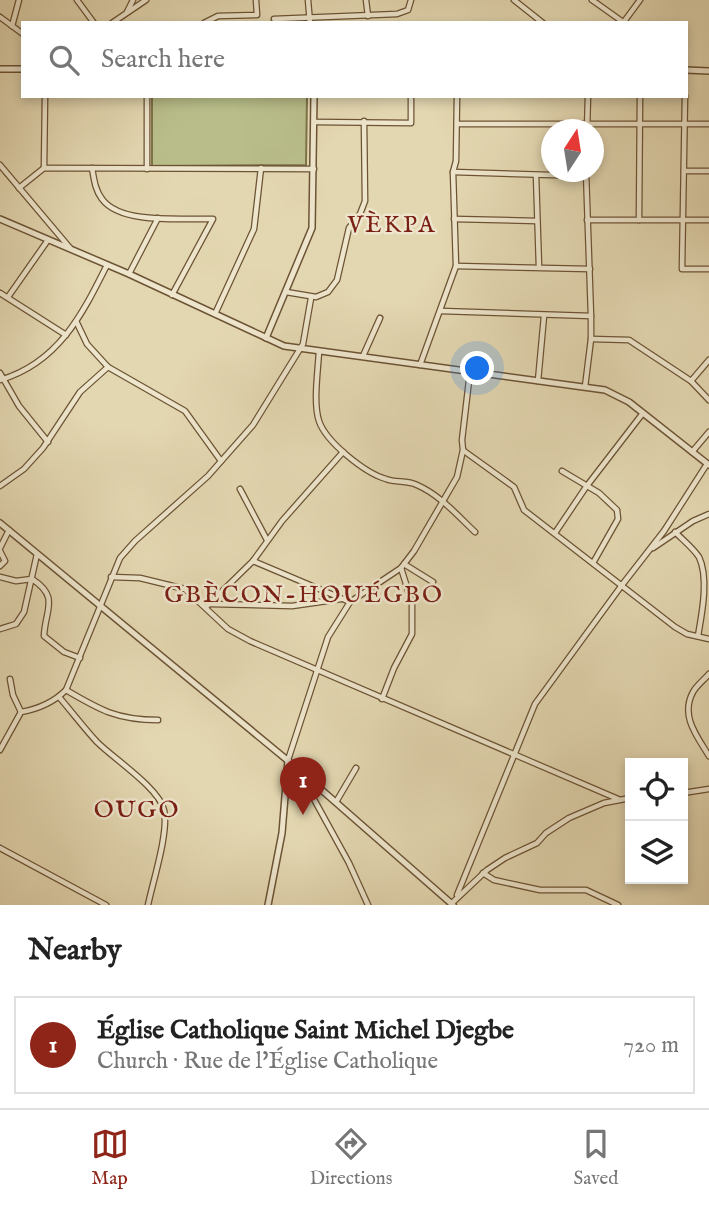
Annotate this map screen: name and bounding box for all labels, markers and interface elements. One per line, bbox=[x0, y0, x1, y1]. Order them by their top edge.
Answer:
search box bbox=[21, 21, 688, 98]
icon: search bbox=[45, 41, 83, 79]
text: Search here bbox=[101, 43, 225, 76]
north arrow bbox=[541, 119, 604, 182]
district label: VÈKPA bbox=[346, 210, 437, 241]
your location bbox=[460, 351, 494, 385]
district label: GBÈCON-HOUÉGBO bbox=[164, 580, 444, 611]
pin: 1 bbox=[280, 757, 326, 815]
map controls bbox=[625, 758, 688, 884]
button: locate bbox=[625, 758, 688, 821]
district label: OUGO bbox=[94, 795, 180, 826]
button: layers bbox=[625, 821, 688, 884]
text: Nearby bbox=[28, 932, 121, 970]
text: Église Catholique Saint Michel Djegbe bbox=[97, 1014, 514, 1047]
text: 1 bbox=[49, 1031, 57, 1060]
text: 720 m bbox=[623, 1031, 679, 1060]
text: Church · Rue de l'Église Catholique bbox=[97, 1047, 438, 1076]
tab: Map bbox=[91, 1125, 129, 1191]
tab: Directions bbox=[310, 1125, 392, 1191]
tab: Saved bbox=[573, 1125, 618, 1191]

